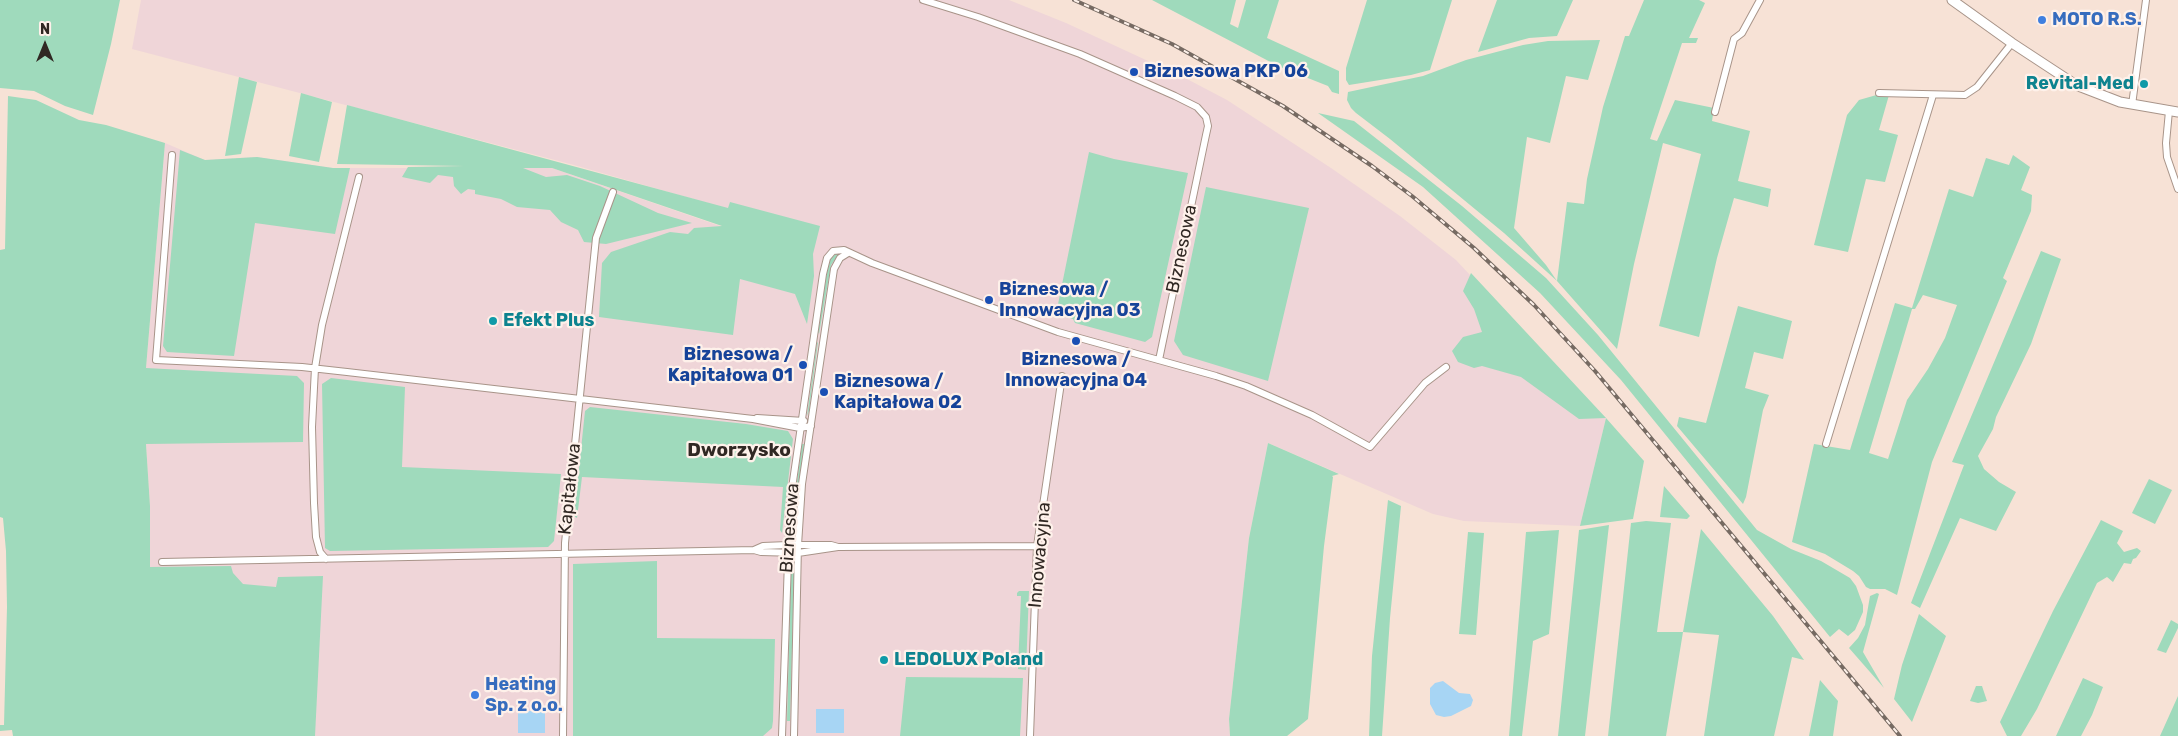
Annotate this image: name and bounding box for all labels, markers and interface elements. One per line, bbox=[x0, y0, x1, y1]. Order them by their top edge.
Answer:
place label: MOTO R.S. bbox=[2052, 9, 2142, 31]
marker: MOTO R.S. bbox=[2036, 14, 2048, 26]
north arrow bbox=[20, 20, 70, 70]
text: N bbox=[40, 21, 50, 38]
place label: Biznesowa PKP 06 bbox=[1144, 61, 1308, 83]
marker: Biznesowa PKP 06 bbox=[1128, 66, 1140, 78]
place label: Revital-Med bbox=[2026, 73, 2134, 95]
marker: Revital-Med bbox=[2138, 78, 2150, 90]
street label: Biznesowa bbox=[1162, 203, 1202, 295]
place label: Biznesowa / Innowacyjna 03 bbox=[999, 279, 1141, 322]
marker: Biznesowa / Innowacyjna 03 bbox=[983, 294, 995, 306]
place label: Efekt Plus bbox=[503, 310, 595, 332]
marker: Efekt Plus bbox=[487, 315, 499, 327]
marker: Biznesowa / Innowacyjna 04 bbox=[1070, 335, 1082, 347]
place label: Biznesowa / Kapitałowa 01 bbox=[668, 344, 793, 386]
place label: Biznesowa / Innowacyjna 04 bbox=[1005, 349, 1147, 392]
marker: Biznesowa / Kapitałowa 01 bbox=[797, 359, 809, 371]
place label: Biznesowa / Kapitałowa 02 bbox=[834, 371, 962, 414]
marker: Biznesowa / Kapitałowa 02 bbox=[818, 386, 830, 398]
district label: Dworzysko bbox=[687, 440, 791, 462]
street label: Kapitałowa bbox=[554, 442, 586, 536]
street label: Biznesowa bbox=[776, 482, 804, 574]
street label: Innowacyjna bbox=[1025, 501, 1055, 609]
place label: LEDOLUX Poland bbox=[894, 649, 1043, 671]
marker: LEDOLUX Poland bbox=[878, 654, 890, 666]
place label: Heating Sp. z o.o. bbox=[485, 674, 563, 716]
marker: Heating Sp. z o.o. bbox=[469, 689, 481, 701]

